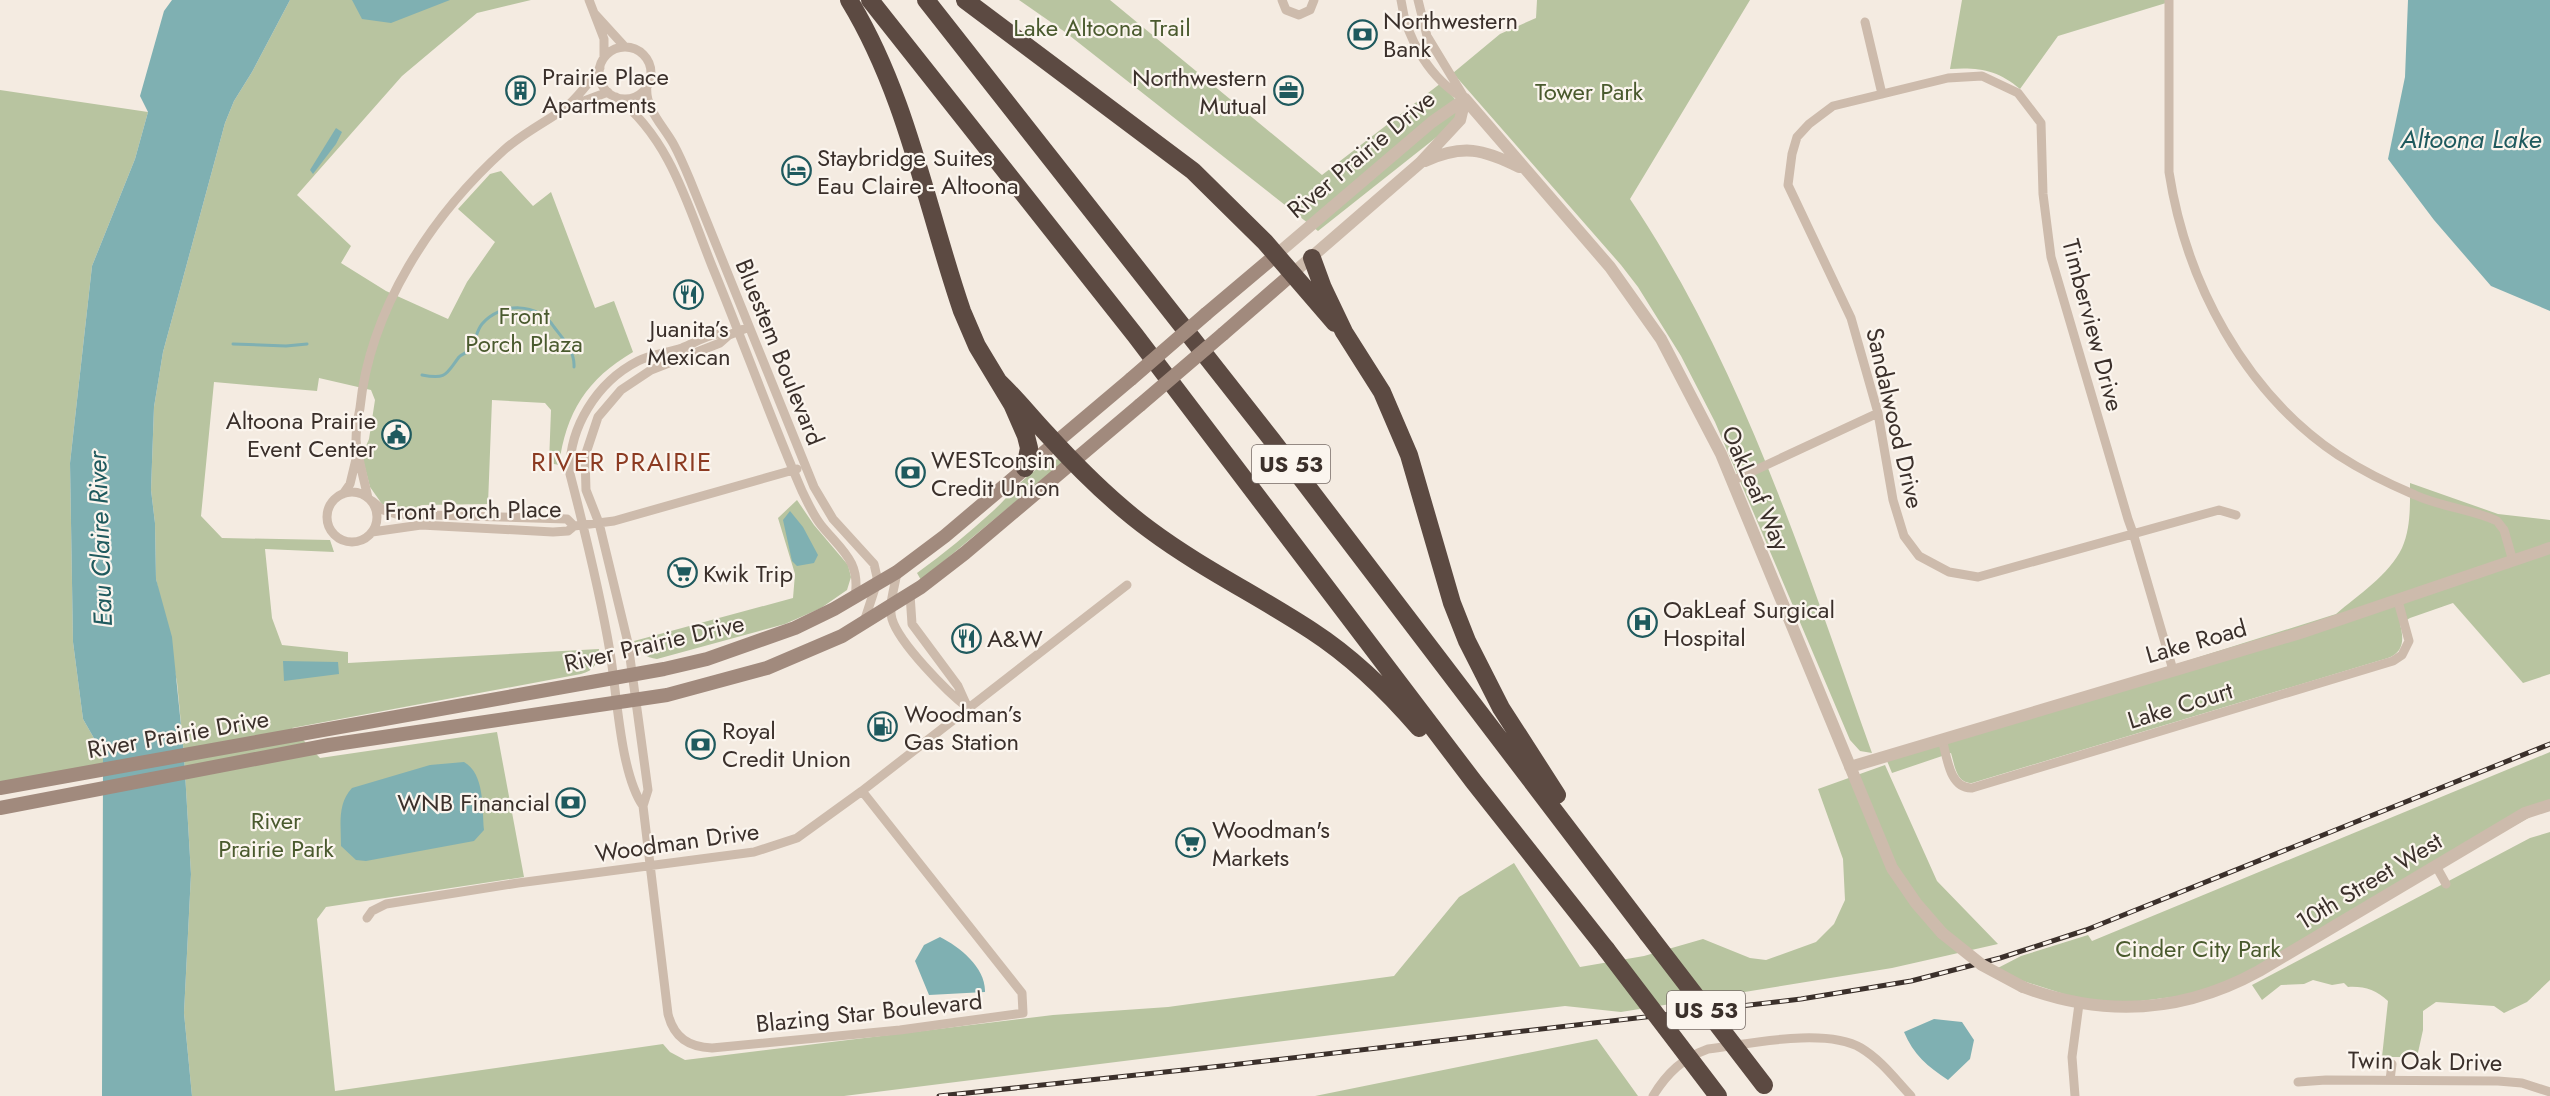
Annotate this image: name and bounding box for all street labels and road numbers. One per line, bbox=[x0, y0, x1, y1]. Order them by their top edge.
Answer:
street label: River Prairie Drive bbox=[1279, 82, 1443, 226]
street label: Timberview Drive bbox=[2053, 235, 2133, 415]
street label: Bluestem Boulevard bbox=[727, 254, 833, 450]
street label: Sandalwood Drive bbox=[1857, 324, 1933, 512]
street label: OakLeaf Way bbox=[1713, 420, 1799, 556]
road number: US 53 bbox=[1252, 445, 1330, 483]
street label: Front Porch Place bbox=[384, 491, 562, 529]
street label: River Prairie Drive bbox=[561, 605, 747, 681]
street label: Lake Road bbox=[2141, 610, 2251, 672]
street label: Lake Court bbox=[2123, 672, 2237, 738]
street label: River Prairie Drive bbox=[84, 701, 272, 767]
street label: Woodman Drive bbox=[593, 813, 761, 871]
street label: 10th Street West bbox=[2289, 823, 2449, 938]
street label: Blazing Star Boulevard bbox=[754, 983, 984, 1041]
road number: US 53 bbox=[1667, 991, 1745, 1029]
street label: Twin Oak Drive bbox=[2347, 1042, 2503, 1080]

